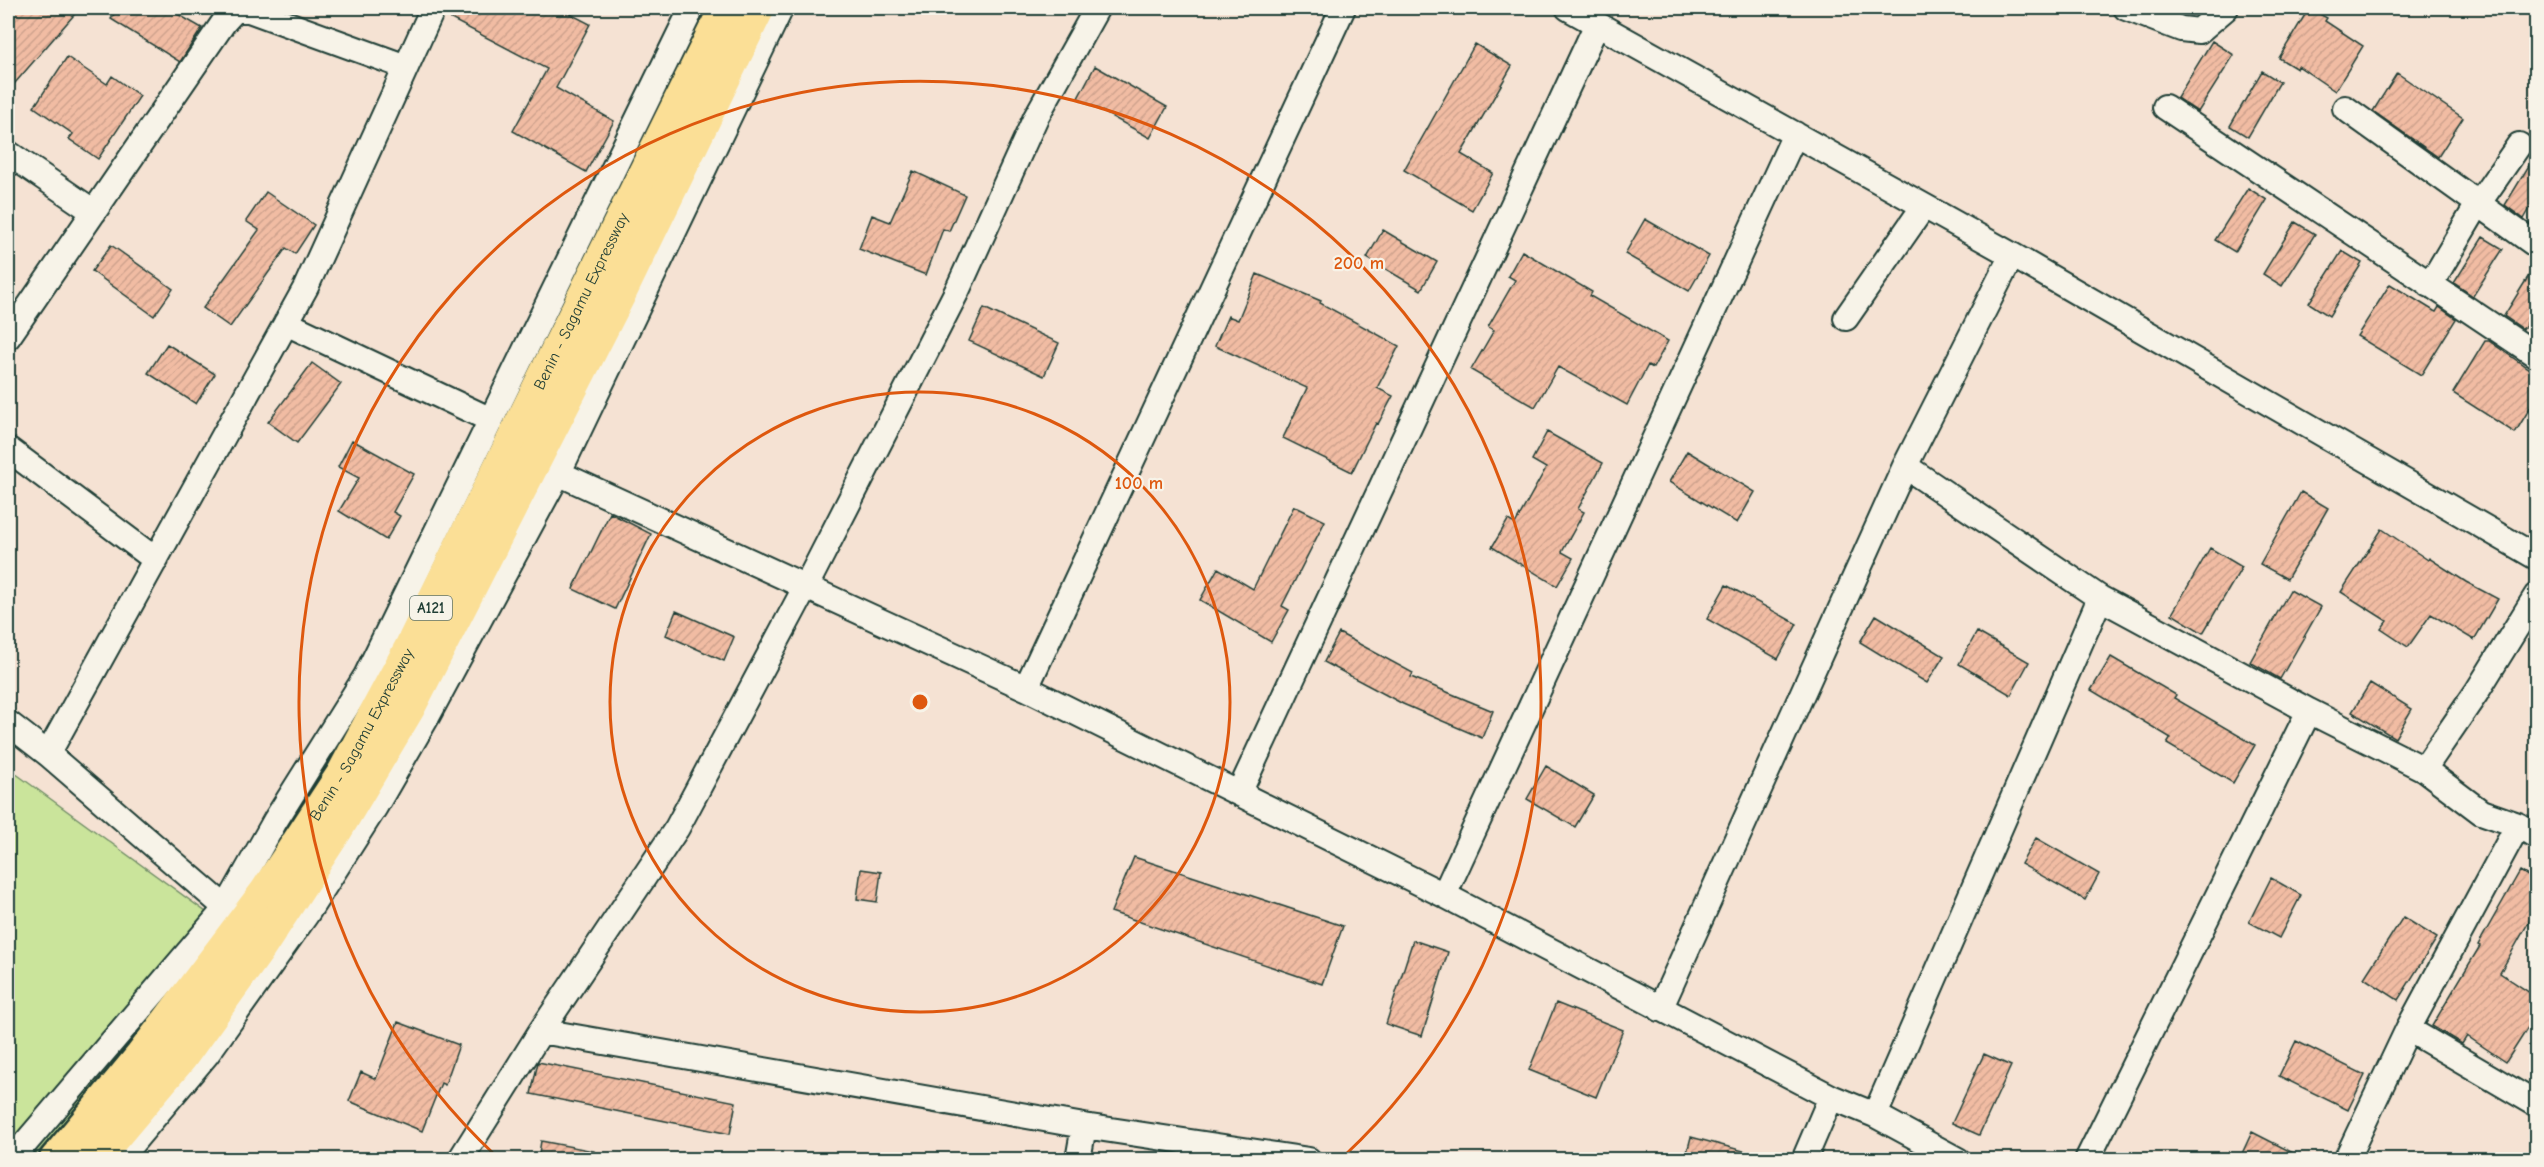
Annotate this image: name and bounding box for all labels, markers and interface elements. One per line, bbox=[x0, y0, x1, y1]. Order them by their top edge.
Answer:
street label: Benin - Sagamu Expressway bbox=[530, 209, 633, 393]
text: 200 m bbox=[1334, 253, 1384, 274]
text: 100 m bbox=[1115, 473, 1163, 494]
road number: A121 bbox=[410, 596, 452, 620]
street label: Benin - Sagamu Expressway bbox=[306, 645, 418, 824]
centre of rings bbox=[910, 692, 930, 712]

